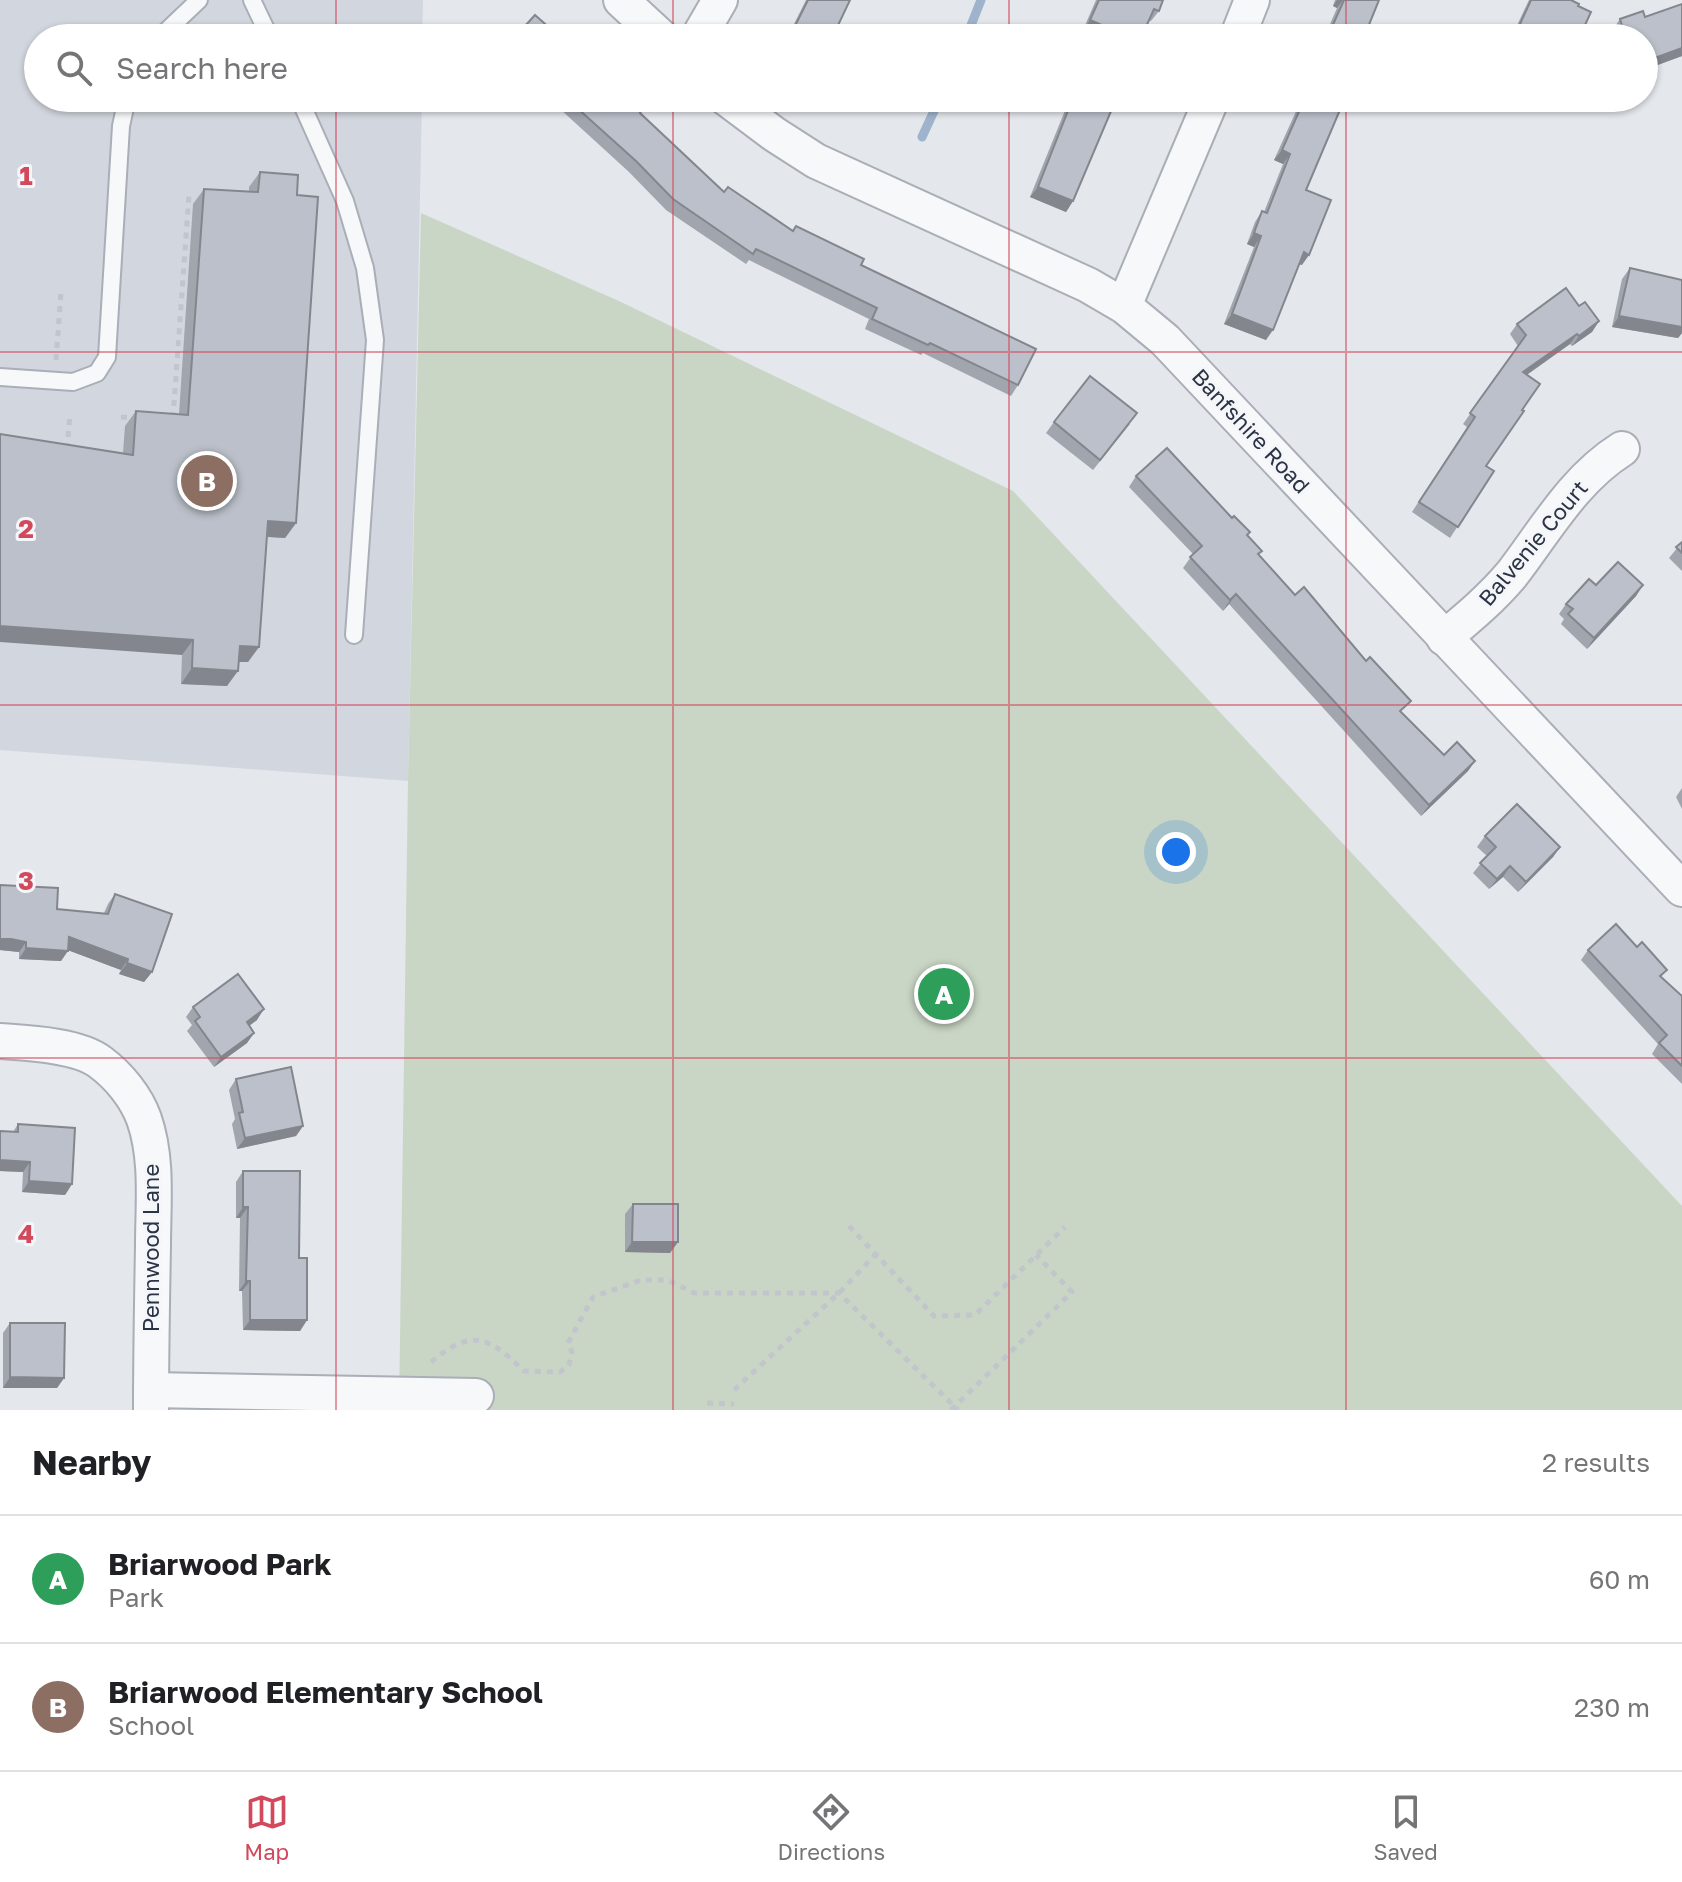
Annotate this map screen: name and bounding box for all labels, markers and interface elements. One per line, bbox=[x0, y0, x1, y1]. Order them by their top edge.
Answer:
search box bbox=[24, 24, 1658, 112]
icon: search bbox=[52, 46, 96, 90]
text: Search here bbox=[116, 50, 288, 86]
text: 1 bbox=[19, 160, 33, 191]
street label: Banfshire Road bbox=[1187, 363, 1316, 498]
pin: B bbox=[181, 451, 233, 511]
street label: Balvenie Court bbox=[1472, 474, 1593, 611]
text: 2 bbox=[18, 513, 34, 544]
your location bbox=[1156, 832, 1196, 872]
text: 3 bbox=[18, 865, 34, 896]
pin: A bbox=[918, 964, 970, 1024]
street label: Pennwood Lane bbox=[137, 1164, 164, 1332]
text: 4 bbox=[18, 1218, 34, 1249]
text: Nearby bbox=[32, 1442, 152, 1482]
text: 2 results bbox=[1542, 1447, 1650, 1478]
text: Briarwood Park bbox=[108, 1546, 332, 1582]
text: A bbox=[49, 1564, 67, 1595]
text: 60 m bbox=[1589, 1564, 1650, 1595]
text: Park bbox=[108, 1582, 164, 1613]
text: Briarwood Elementary School bbox=[108, 1674, 543, 1710]
text: B bbox=[49, 1692, 67, 1723]
text: 230 m bbox=[1574, 1692, 1650, 1723]
text: School bbox=[108, 1710, 194, 1741]
tab: Map bbox=[244, 1790, 289, 1865]
tab: Directions bbox=[778, 1790, 885, 1865]
tab: Saved bbox=[1374, 1790, 1438, 1865]

